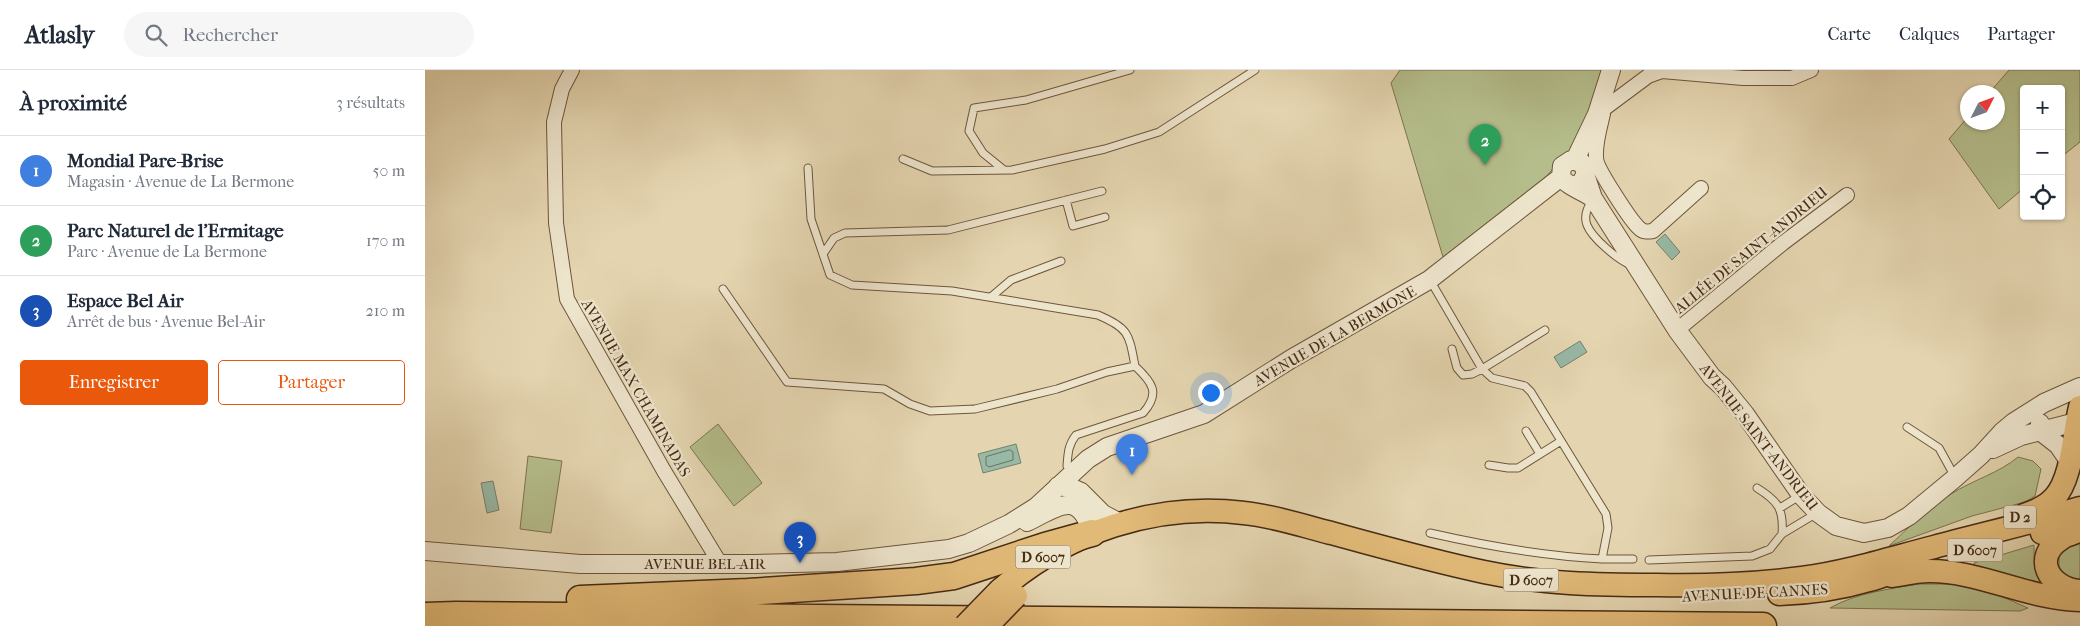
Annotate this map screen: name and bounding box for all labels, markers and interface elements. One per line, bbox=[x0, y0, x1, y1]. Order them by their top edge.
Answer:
search box bbox=[124, 12, 474, 57]
text: Atlasly bbox=[25, 21, 94, 49]
icon: search bbox=[142, 21, 170, 49]
text: Rechercher bbox=[182, 24, 278, 46]
text: Carte bbox=[1828, 24, 1871, 45]
text: Calques bbox=[1899, 24, 1959, 45]
text: Partager bbox=[1987, 24, 2055, 45]
north arrow bbox=[1960, 85, 2005, 130]
map controls bbox=[2020, 85, 2065, 220]
button: + bbox=[2020, 85, 2065, 130]
text: À proximité bbox=[20, 91, 127, 115]
text: 3 résultats bbox=[336, 93, 405, 112]
pin: 2 bbox=[1469, 124, 1501, 165]
button: − bbox=[2020, 130, 2065, 175]
text: Mondial Pare-Brise bbox=[67, 150, 224, 172]
text: 1 bbox=[33, 161, 39, 180]
text: 50 m bbox=[373, 161, 405, 180]
text: Magasin · Avenue de La Bermone bbox=[67, 172, 294, 191]
button: locate bbox=[2020, 175, 2065, 220]
street label: ALLÉE DE SAINT-ANDRIEU bbox=[1670, 183, 1831, 318]
text: Parc Naturel de l'Ermitage bbox=[67, 220, 284, 242]
text: 2 bbox=[32, 231, 40, 250]
text: 170 m bbox=[366, 231, 405, 250]
text: Parc · Avenue de La Bermone bbox=[67, 242, 267, 261]
street label: AVENUE DE LA BERMONE bbox=[1250, 282, 1419, 390]
text: Espace Bel Air bbox=[67, 290, 184, 312]
street label: AVENUE MAX CHAMINADAS bbox=[577, 295, 694, 480]
text: 3 bbox=[33, 301, 39, 320]
text: 210 m bbox=[366, 301, 405, 320]
text: Arrêt de bus · Avenue Bel-Air bbox=[67, 312, 265, 331]
street label: AVENUE SAINT-ANDRIEU bbox=[1695, 359, 1822, 514]
button: Enregistrer bbox=[20, 360, 208, 405]
button: Partager bbox=[218, 360, 405, 405]
your location bbox=[1198, 380, 1224, 406]
pin: 1 bbox=[1116, 434, 1148, 475]
road number: D 2 bbox=[2004, 506, 2036, 528]
pin: 3 bbox=[784, 522, 816, 563]
road number: D 6007 bbox=[1947, 538, 2003, 562]
road number: D 6007 bbox=[1015, 546, 1071, 568]
street label: AVENUE BEL-AIR bbox=[643, 555, 767, 573]
road number: D 6007 bbox=[1503, 568, 1559, 592]
street label: AVENUE DE CANNES bbox=[1680, 580, 1829, 606]

